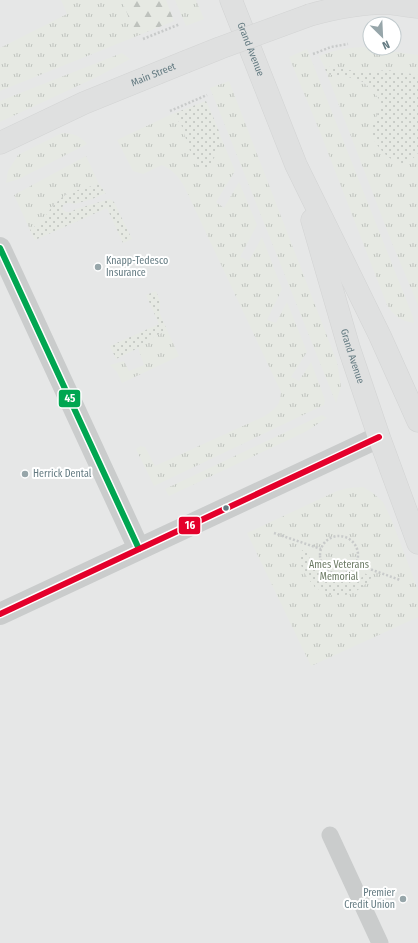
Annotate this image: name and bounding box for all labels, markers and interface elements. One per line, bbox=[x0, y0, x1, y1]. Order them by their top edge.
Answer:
north arrow bbox=[362, 16, 402, 56]
street label: Grand Avenue bbox=[234, 21, 266, 78]
text: N bbox=[380, 37, 392, 52]
street label: Main Street bbox=[129, 60, 178, 89]
place label: Knapp-Tedesco Insurance bbox=[106, 255, 168, 279]
marker: Knapp-Tedesco Insurance bbox=[93, 262, 103, 272]
street label: Grand Avenue bbox=[338, 327, 367, 385]
line badge: 45 bbox=[58, 389, 81, 408]
text: 45 bbox=[65, 392, 76, 405]
place label: Herrick Dental bbox=[33, 468, 92, 480]
marker: Herrick Dental bbox=[20, 469, 30, 479]
unlabelled marker bbox=[221, 503, 231, 513]
line badge: 16 bbox=[178, 516, 201, 535]
text: 16 bbox=[185, 519, 195, 532]
park label: Ames Veterans Memorial bbox=[309, 559, 369, 583]
place label: Premier Credit Union bbox=[344, 887, 396, 911]
marker: Premier Credit Union bbox=[398, 894, 408, 904]

